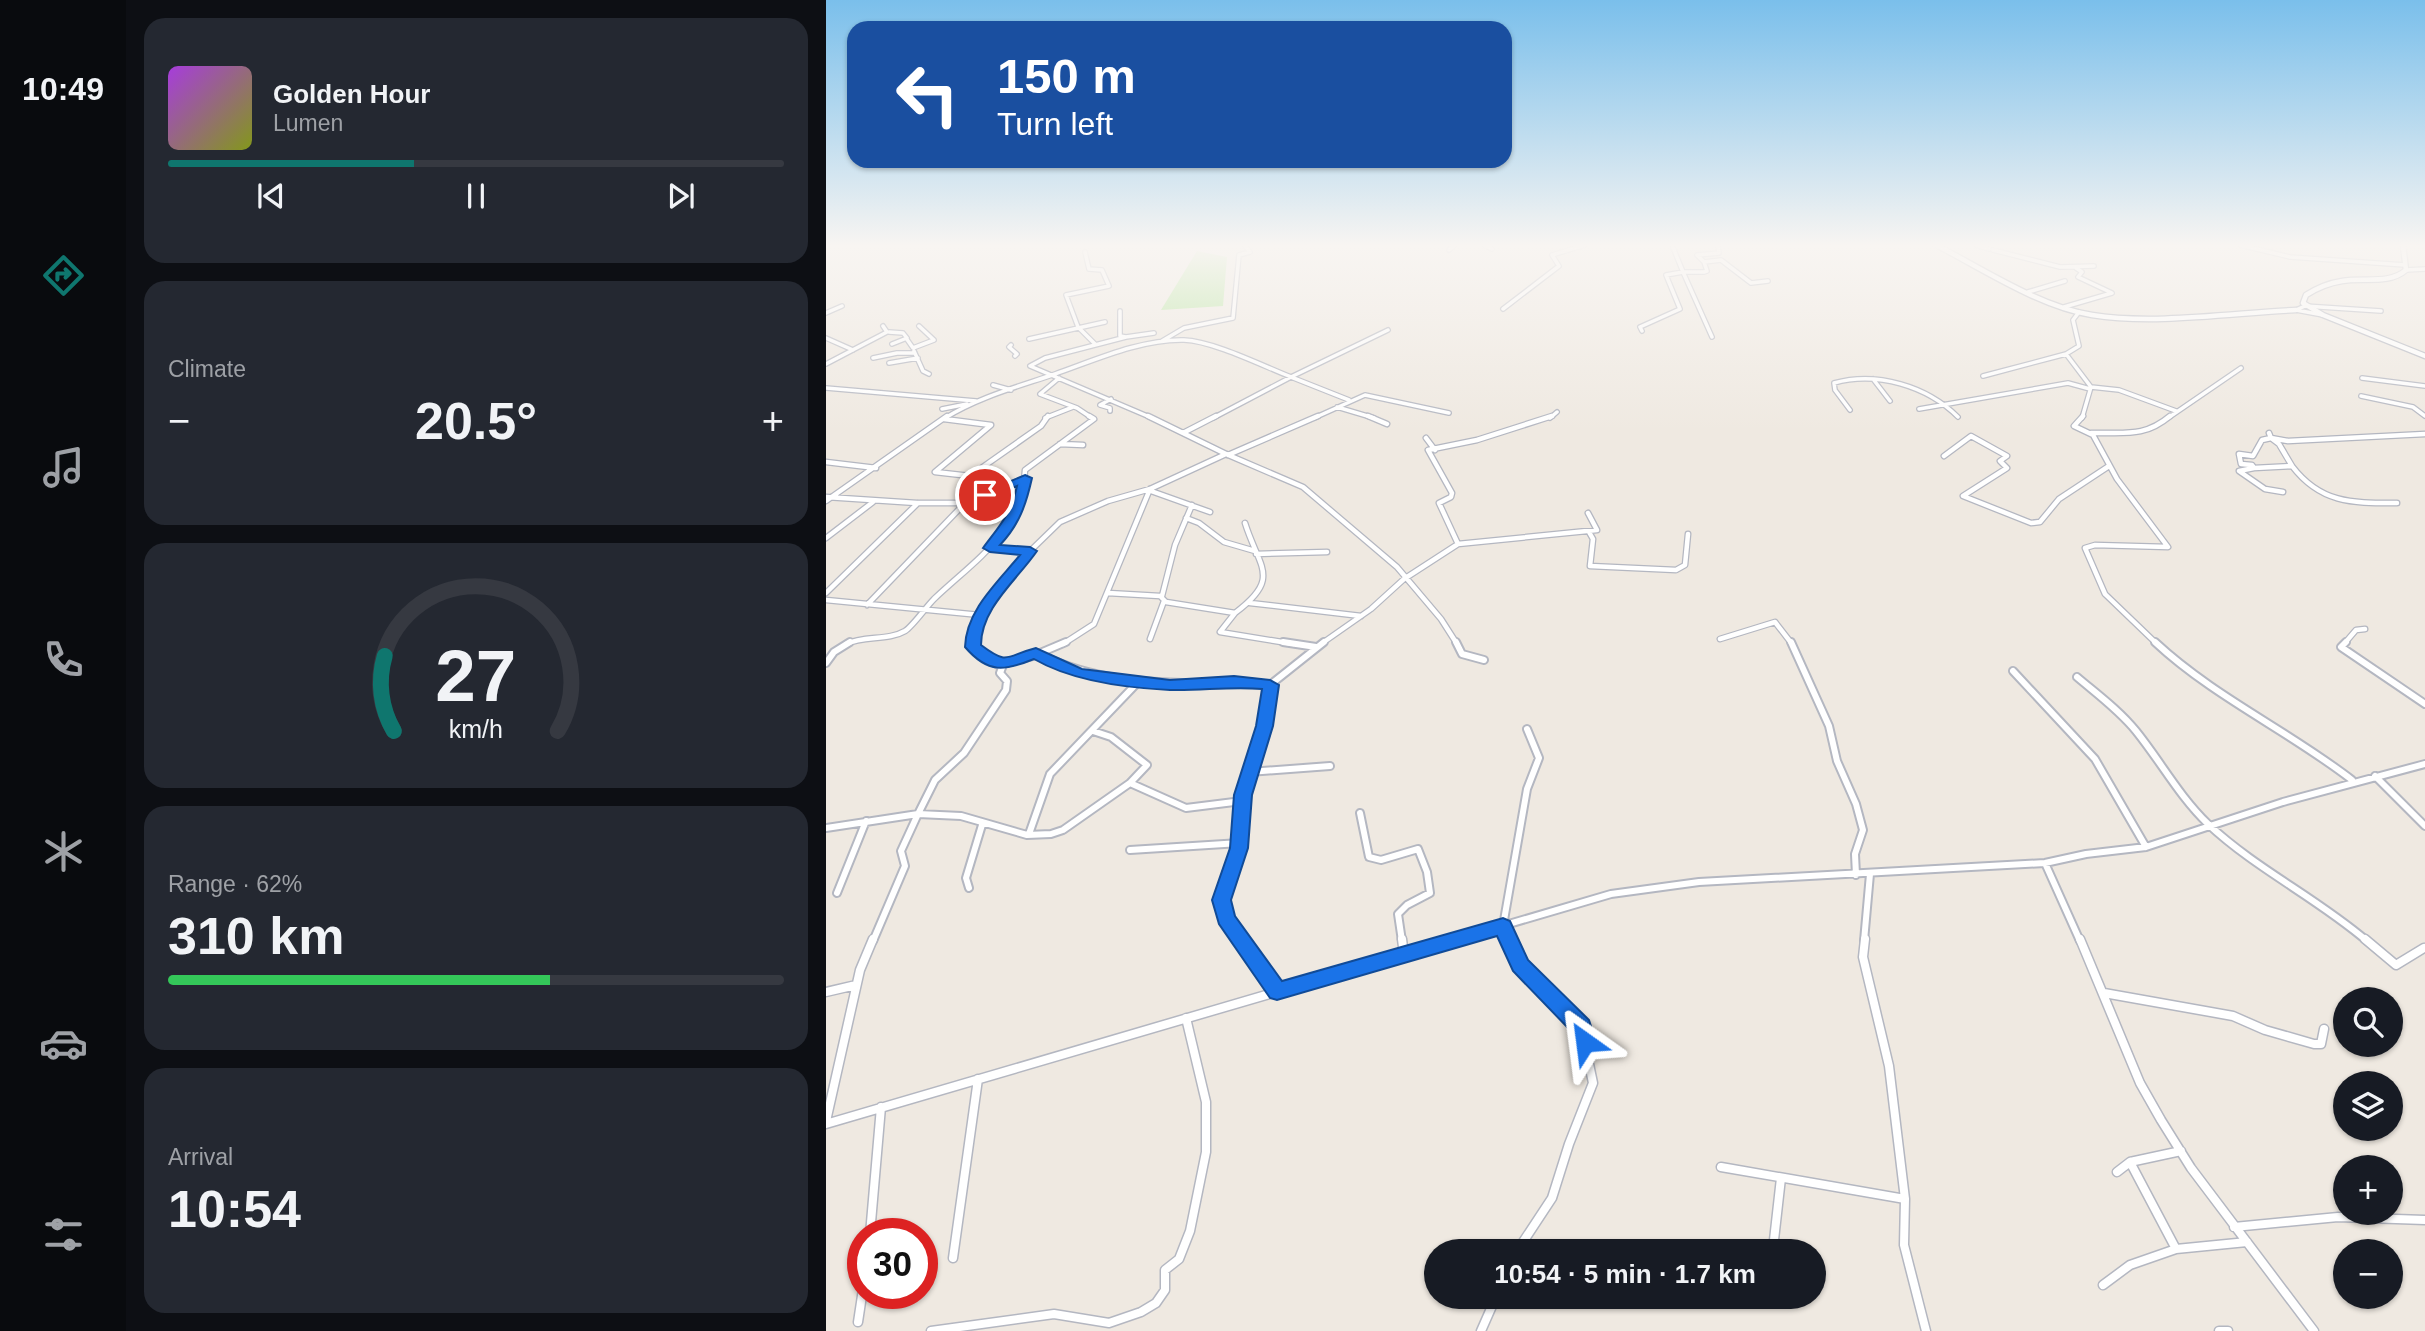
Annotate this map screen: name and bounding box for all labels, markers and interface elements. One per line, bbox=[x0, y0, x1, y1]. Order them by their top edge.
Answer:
icon: left bbox=[882, 49, 973, 140]
text: 150 m bbox=[997, 49, 1136, 103]
text: 10:49 bbox=[22, 71, 104, 107]
text: Golden Hour bbox=[273, 79, 430, 109]
text: Turn left bbox=[997, 106, 1113, 142]
text: Lumen bbox=[273, 110, 343, 136]
icon: previous bbox=[252, 177, 290, 215]
icon: pause bbox=[457, 177, 495, 215]
icon: next bbox=[662, 177, 700, 215]
icon: directions bbox=[39, 251, 88, 300]
text: Climate bbox=[168, 356, 246, 382]
text: 20.5° bbox=[415, 392, 537, 450]
text: − bbox=[168, 400, 190, 442]
text: + bbox=[762, 400, 784, 442]
icon: music bbox=[39, 443, 88, 492]
pin bbox=[955, 465, 1015, 525]
icon: arrive bbox=[966, 476, 1004, 514]
icon: phone bbox=[39, 635, 88, 684]
text: 27 bbox=[436, 636, 516, 717]
text: km/h bbox=[449, 715, 503, 743]
icon: climate bbox=[39, 827, 88, 876]
text: Range · 62% bbox=[168, 871, 302, 897]
text: 310 km bbox=[168, 907, 344, 965]
map controls bbox=[2333, 987, 2403, 1309]
button: search bbox=[2333, 987, 2403, 1057]
position arrow bbox=[1548, 1005, 1622, 1079]
icon: car bbox=[39, 1019, 88, 1068]
button: layers bbox=[2333, 1071, 2403, 1141]
text: Arrival bbox=[168, 1144, 233, 1170]
button: + bbox=[2333, 1155, 2403, 1225]
text: 10:54 bbox=[168, 1180, 301, 1238]
icon: filters bbox=[39, 1210, 88, 1259]
speed limit sign: 30 bbox=[847, 1218, 938, 1309]
button: − bbox=[2333, 1239, 2403, 1309]
text: 10:54 · 5 min · 1.7 km bbox=[1494, 1259, 1756, 1289]

